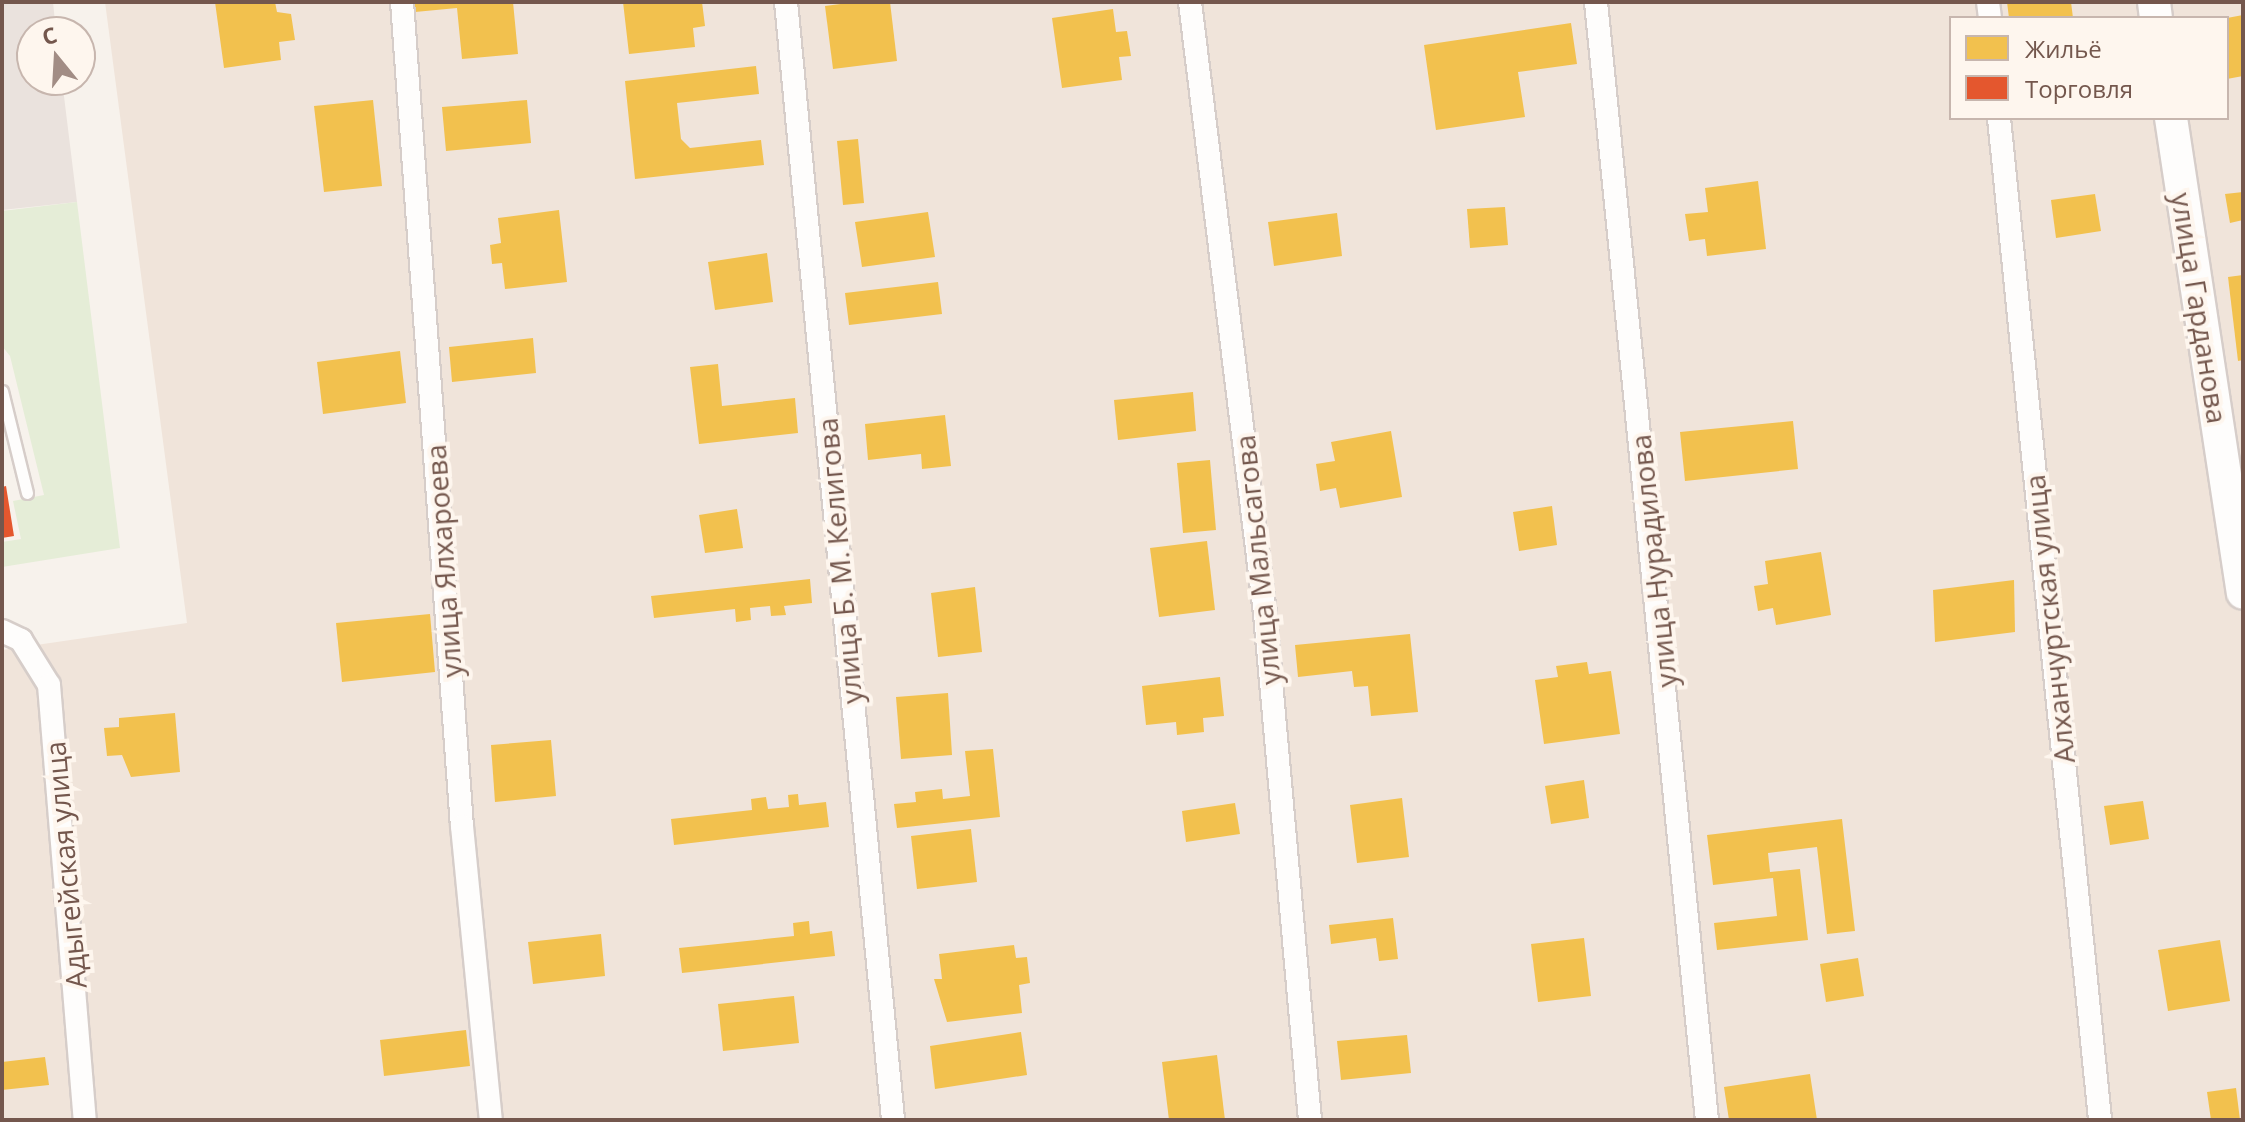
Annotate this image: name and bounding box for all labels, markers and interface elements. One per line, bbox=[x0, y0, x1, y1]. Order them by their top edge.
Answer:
north arrow bbox=[16, 16, 96, 96]
legend bbox=[1949, 16, 2229, 120]
text: С bbox=[38, 19, 61, 52]
text: Жильё bbox=[2025, 32, 2102, 65]
text: Торговля bbox=[2025, 72, 2133, 105]
street label: улица Гарданова bbox=[2165, 190, 2235, 426]
street label: улица Б. М. Келигова bbox=[810, 417, 868, 705]
street label: улица Мальсагова bbox=[1227, 433, 1287, 687]
street label: улица Нурадилова bbox=[1623, 433, 1683, 689]
street label: улица Ялхароева bbox=[418, 443, 468, 679]
street label: Алханчуртская улица bbox=[2017, 473, 2081, 765]
street label: Адыгейская улица bbox=[37, 740, 93, 990]

